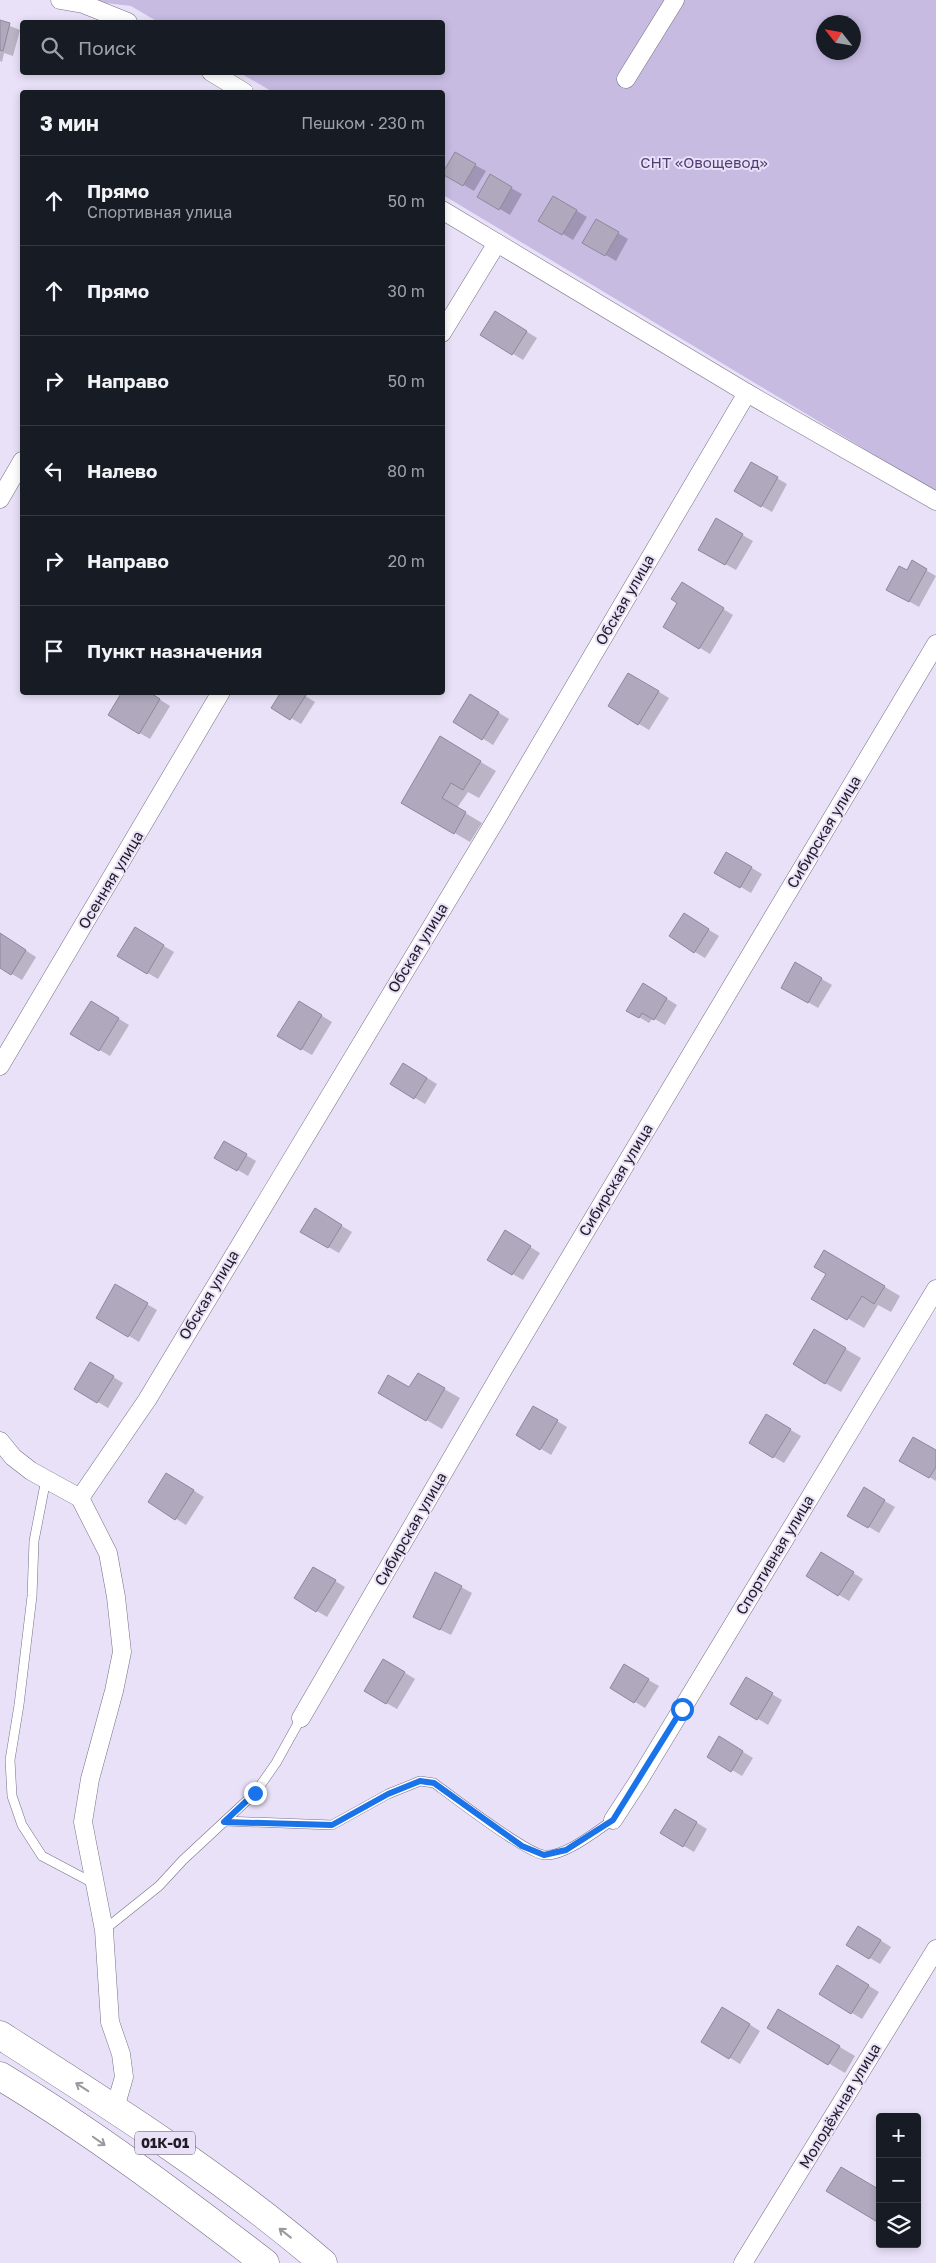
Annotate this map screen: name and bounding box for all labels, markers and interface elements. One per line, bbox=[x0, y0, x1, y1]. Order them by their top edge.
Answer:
north arrow bbox=[816, 15, 861, 60]
search box bbox=[20, 20, 445, 75]
icon: search bbox=[38, 34, 66, 62]
text: Поиск bbox=[78, 36, 137, 59]
text: 3 мин bbox=[40, 110, 99, 136]
text: Пешком · 230 m bbox=[301, 113, 425, 133]
park label: СНТ «Овощевод» bbox=[640, 153, 768, 171]
text: Прямо bbox=[87, 179, 149, 202]
icon: ahead bbox=[40, 187, 68, 215]
text: 50 m bbox=[388, 191, 425, 211]
text: Спортивная улица bbox=[87, 202, 232, 222]
icon: ahead bbox=[40, 277, 68, 305]
text: Прямо bbox=[87, 279, 149, 302]
text: 30 m bbox=[388, 281, 425, 301]
icon: right bbox=[40, 367, 68, 395]
text: Направо bbox=[87, 369, 169, 392]
text: 50 m bbox=[388, 371, 425, 391]
icon: left bbox=[40, 457, 68, 485]
text: Налево bbox=[87, 459, 157, 482]
text: 80 m bbox=[387, 461, 425, 481]
icon: right bbox=[40, 547, 68, 575]
text: Направо bbox=[87, 549, 169, 572]
text: 20 m bbox=[388, 551, 425, 571]
street label: Обская улица bbox=[591, 551, 657, 648]
icon: arrive bbox=[40, 637, 68, 665]
text: Пункт назначения bbox=[87, 639, 262, 662]
street label: Сибирская улица bbox=[782, 772, 864, 891]
street label: Осенняя улица bbox=[74, 827, 146, 932]
street label: Обская улица bbox=[383, 899, 451, 996]
street label: Сибирская улица bbox=[574, 1120, 656, 1239]
street label: Обская улица bbox=[174, 1246, 242, 1343]
street label: Сибирская улица bbox=[370, 1469, 450, 1588]
street label: Спортивная улица bbox=[731, 1492, 817, 1617]
route start bbox=[671, 1698, 694, 1721]
route end bbox=[244, 1782, 267, 1805]
street label: Молодёжная улица bbox=[795, 2040, 884, 2171]
one-way arrow bbox=[75, 2082, 89, 2092]
map controls bbox=[876, 2113, 921, 2248]
button: + bbox=[876, 2113, 921, 2158]
road number: 01К-01 bbox=[135, 2132, 195, 2154]
one-way arrow bbox=[92, 2136, 106, 2146]
button: − bbox=[876, 2158, 921, 2203]
button: layers bbox=[876, 2203, 921, 2248]
one-way arrow bbox=[278, 2227, 291, 2238]

